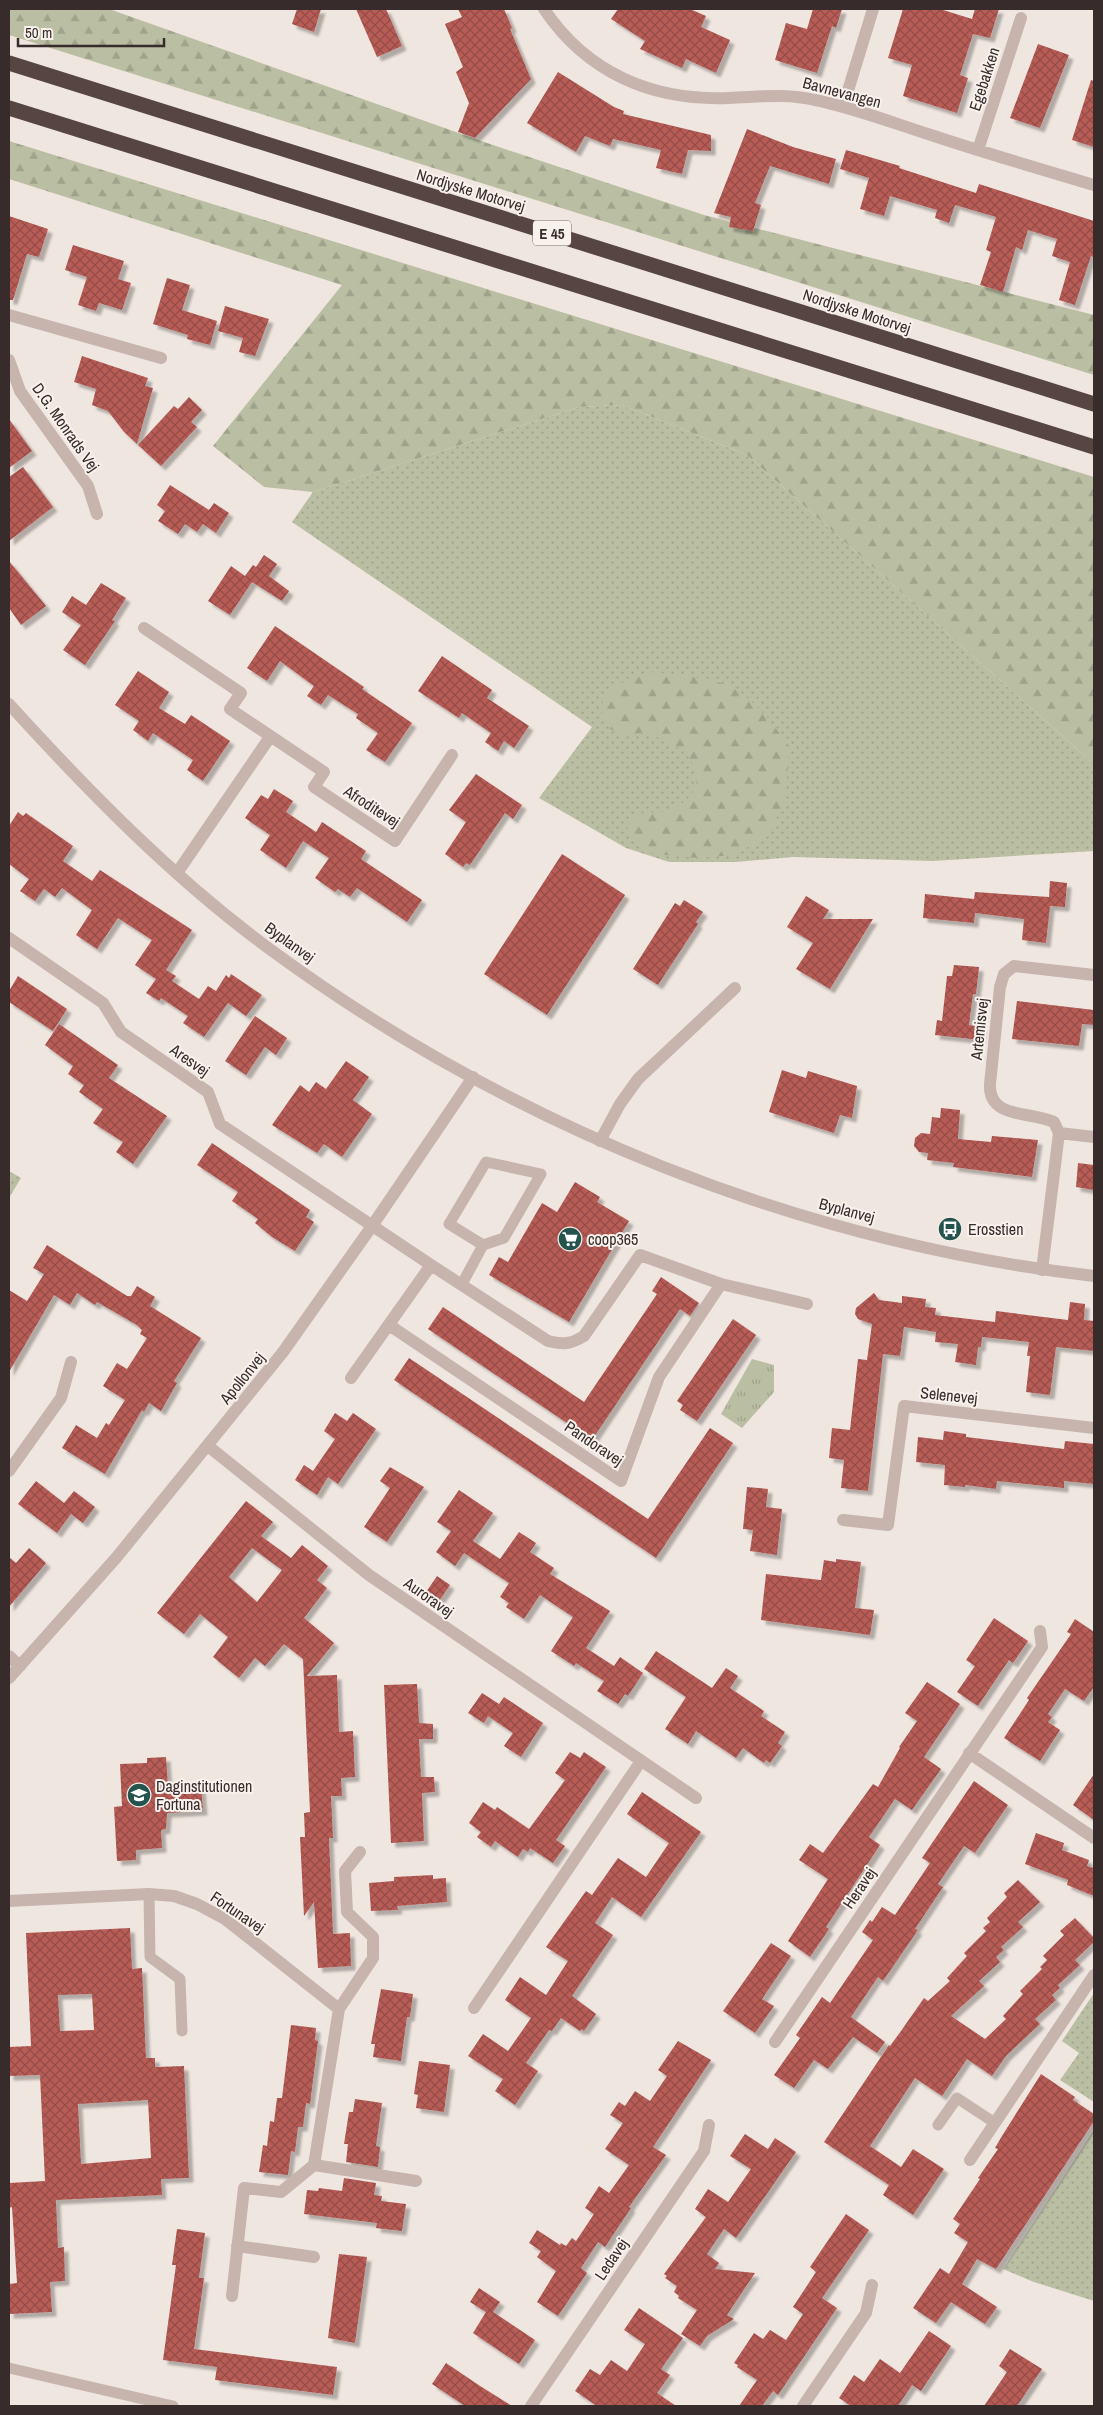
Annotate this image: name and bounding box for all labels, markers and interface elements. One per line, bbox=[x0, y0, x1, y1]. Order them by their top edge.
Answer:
scale bar bbox=[18, 15, 164, 47]
text: 50 m bbox=[25, 22, 52, 43]
street label: Egebakken bbox=[963, 44, 1005, 114]
street label: Bavnevangen bbox=[800, 71, 884, 113]
street label: Nordjyske Motorvej bbox=[414, 163, 528, 217]
road number: E 45 bbox=[533, 220, 571, 246]
street label: Nordjyske Motorvej bbox=[800, 283, 914, 339]
street label: D.G. Monrads Vej bbox=[27, 378, 105, 476]
street label: Afroditevej bbox=[339, 779, 404, 832]
street label: Byplanvej bbox=[261, 916, 320, 968]
street label: Artemisvej bbox=[965, 997, 993, 1062]
street label: Aresvej bbox=[165, 1038, 214, 1082]
street label: Byplanvej bbox=[817, 1192, 877, 1228]
bus stop icon: Erosstien bbox=[937, 1216, 963, 1242]
place label: Erosstien bbox=[968, 1218, 1023, 1240]
supermarket icon: coop365 bbox=[557, 1226, 583, 1252]
place label: coop365 bbox=[588, 1228, 638, 1250]
street label: Apollonvej bbox=[214, 1347, 270, 1409]
street label: Selenevej bbox=[919, 1381, 979, 1409]
street label: Pandoravej bbox=[560, 1415, 628, 1471]
street label: Auroravej bbox=[399, 1571, 458, 1622]
place label: Daginstitutionen Fortuna bbox=[156, 1775, 252, 1815]
school or university icon: Daginstitutionen Fortuna bbox=[126, 1782, 152, 1808]
street label: Heravej bbox=[837, 1863, 881, 1913]
street label: Fortunavej bbox=[206, 1886, 270, 1938]
street label: Ledavej bbox=[589, 2234, 633, 2284]

